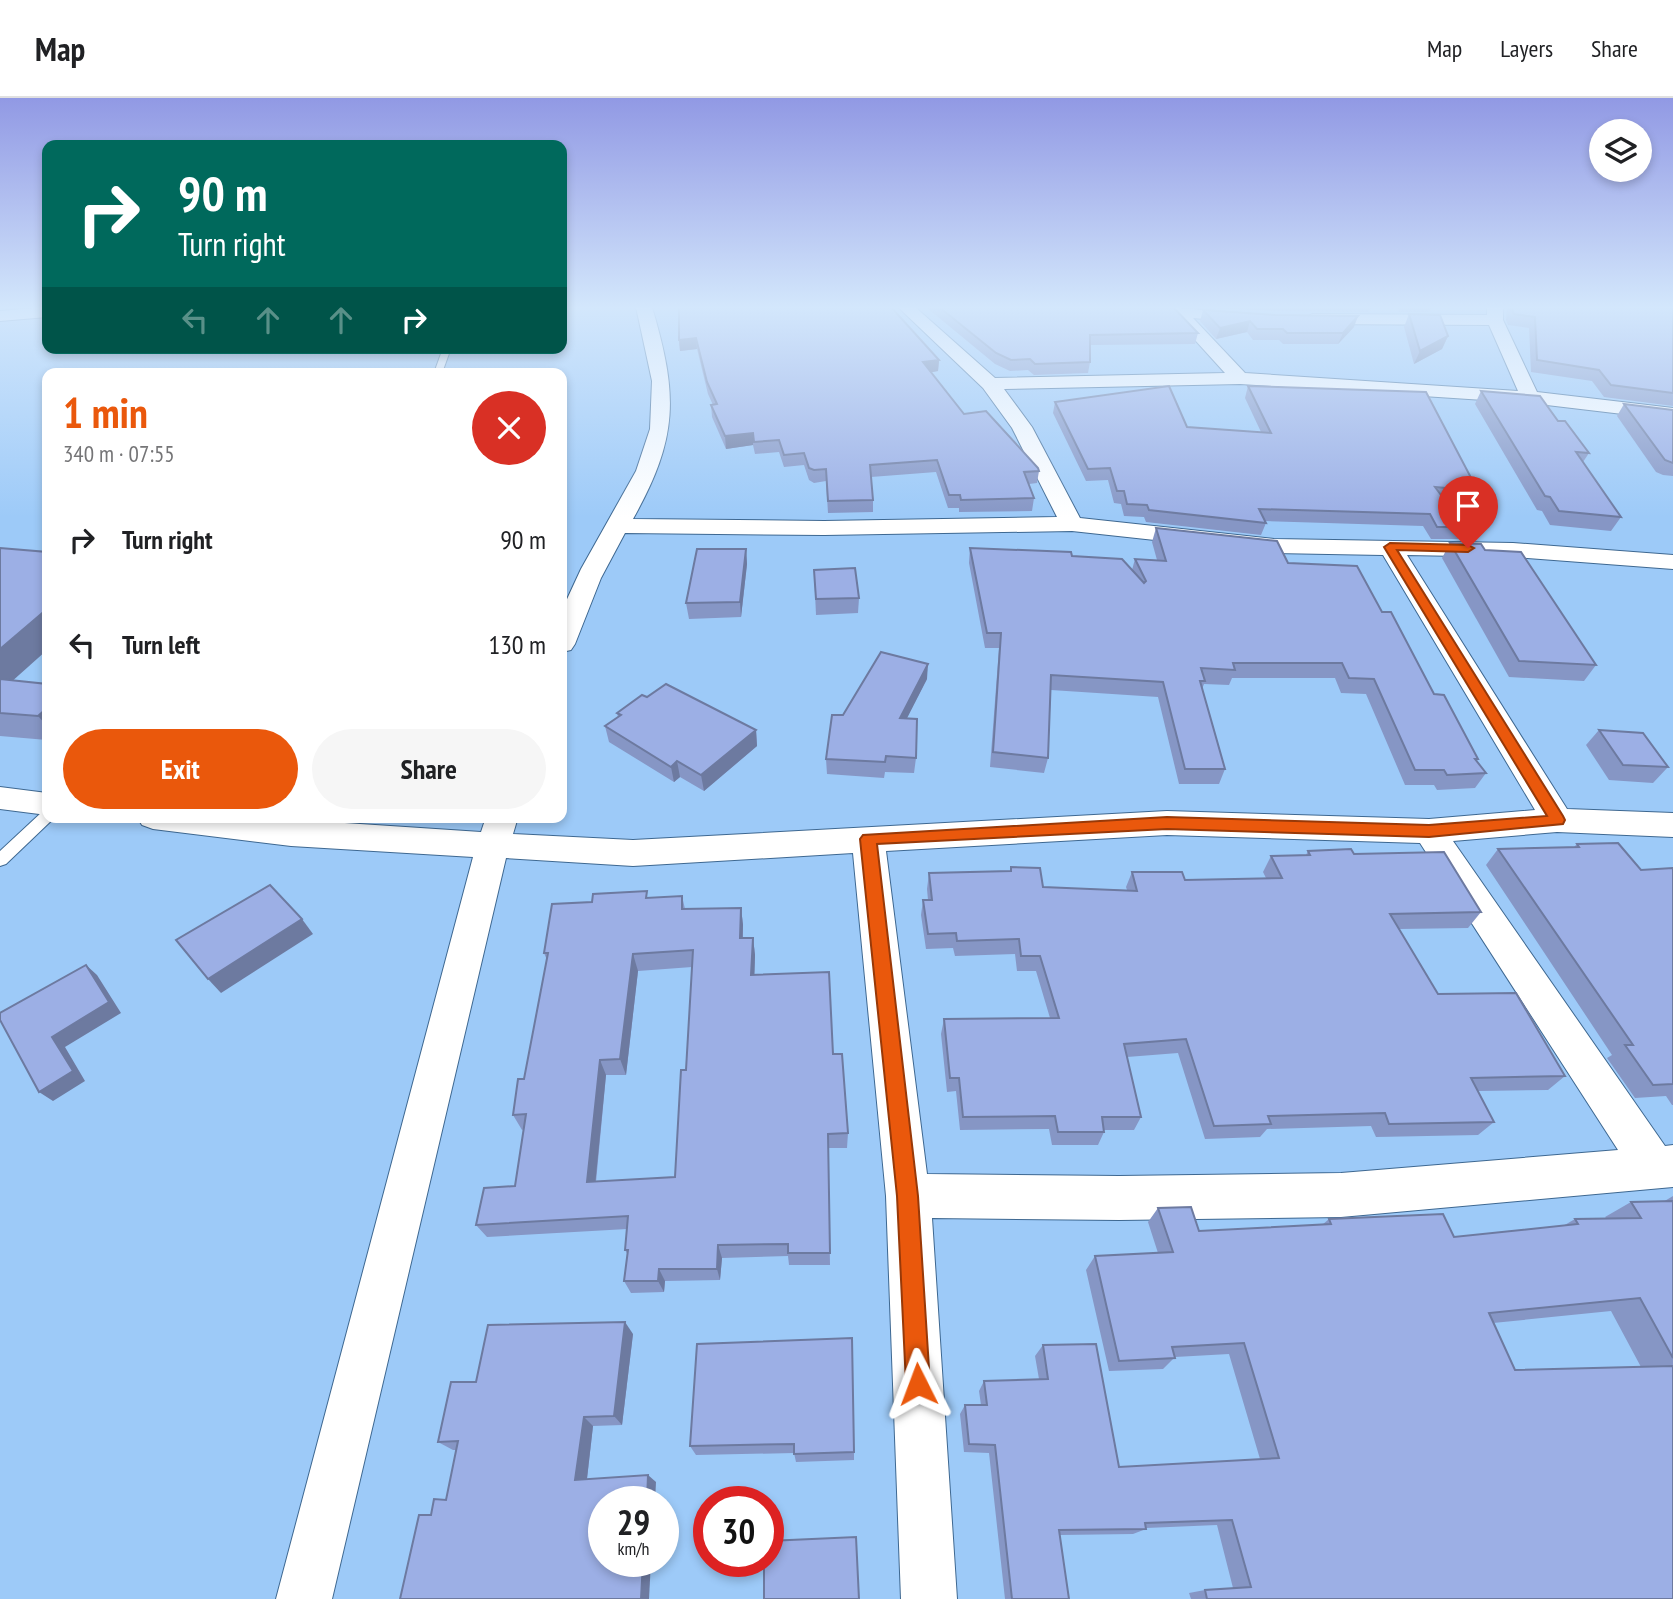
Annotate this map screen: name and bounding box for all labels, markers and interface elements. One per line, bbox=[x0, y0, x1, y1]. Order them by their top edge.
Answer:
text: Map bbox=[35, 27, 85, 70]
text: Map bbox=[1427, 33, 1462, 64]
text: Layers bbox=[1500, 33, 1553, 64]
text: Share bbox=[1591, 33, 1638, 64]
map controls bbox=[1589, 119, 1652, 182]
button: layers bbox=[1589, 119, 1652, 182]
text: 90 m bbox=[178, 161, 267, 225]
icon: right bbox=[63, 168, 154, 259]
text: Turn right bbox=[178, 223, 286, 265]
icon: left bbox=[176, 301, 214, 339]
icon: ahead bbox=[249, 301, 287, 339]
icon: ahead bbox=[322, 301, 360, 339]
icon: right bbox=[395, 301, 433, 339]
text: 1 min bbox=[63, 385, 148, 440]
button: close bbox=[472, 391, 546, 465]
text: 340 m · 07:55 bbox=[63, 439, 175, 468]
pin bbox=[1438, 476, 1498, 548]
icon: arrive bbox=[1449, 487, 1487, 525]
icon: right bbox=[63, 521, 101, 559]
text: Turn right bbox=[122, 523, 213, 556]
text: 90 m bbox=[500, 523, 546, 556]
icon: left bbox=[63, 626, 101, 664]
text: Turn left bbox=[122, 628, 200, 661]
text: 130 m bbox=[488, 628, 546, 661]
button: Exit bbox=[63, 729, 298, 809]
button: Share bbox=[312, 729, 546, 809]
position arrow bbox=[881, 1347, 955, 1421]
speed limit sign: 30 bbox=[693, 1486, 784, 1577]
text: 29 bbox=[617, 1499, 650, 1545]
text: km/h bbox=[618, 1537, 649, 1560]

